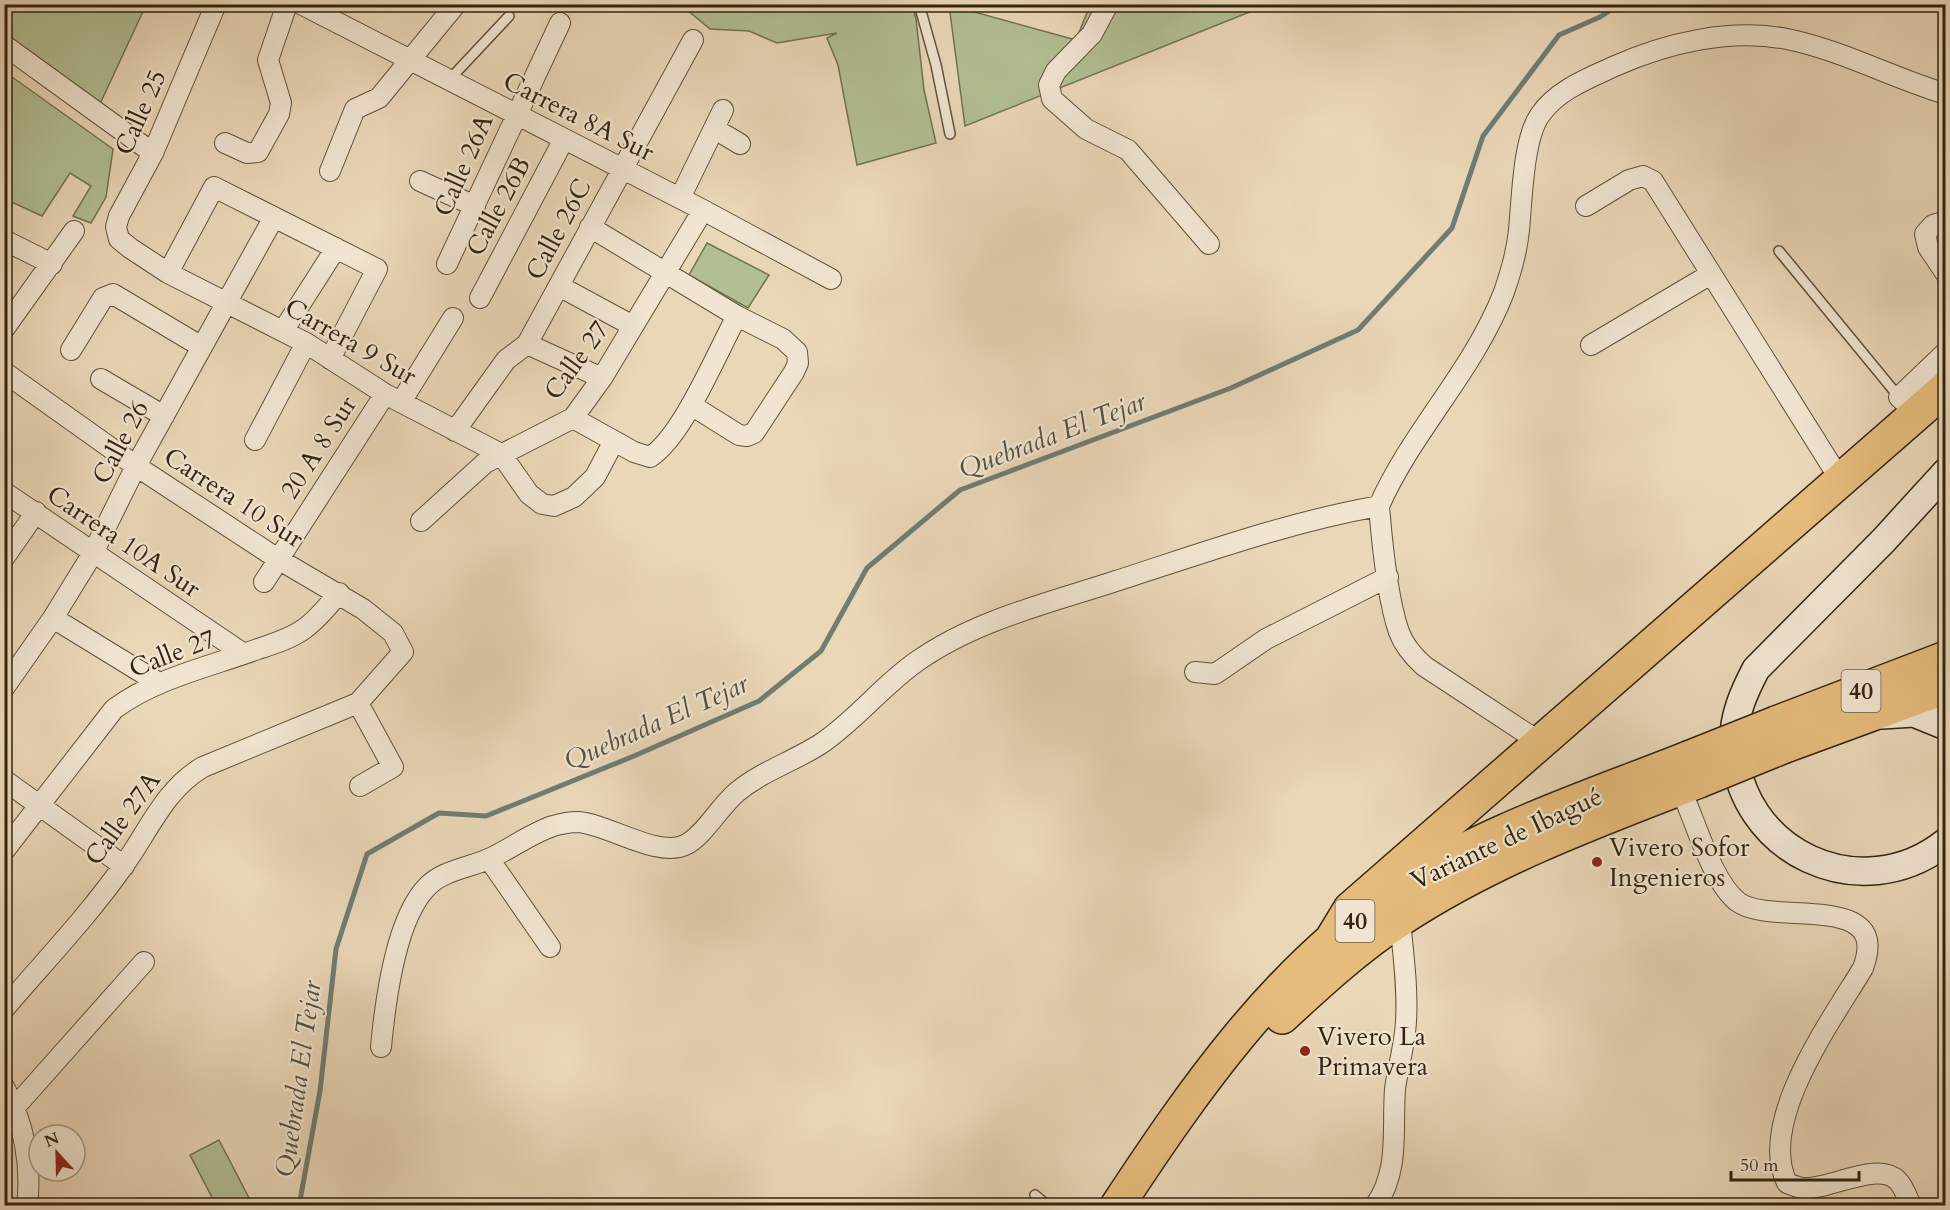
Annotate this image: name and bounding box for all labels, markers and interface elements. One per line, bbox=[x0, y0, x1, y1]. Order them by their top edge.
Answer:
street label: Carrera 8A Sur bbox=[497, 63, 661, 170]
street label: Calle 25 bbox=[106, 64, 175, 160]
street label: Calle 26A bbox=[425, 108, 502, 222]
street label: Calle 26B bbox=[458, 151, 539, 262]
street label: Calle 26C bbox=[517, 173, 600, 286]
street label: Carrera 9 Sur bbox=[278, 290, 423, 394]
street label: Calle 27 bbox=[536, 314, 617, 407]
water label: Quebrada El Tejar bbox=[953, 382, 1152, 488]
street label: 20 A 8 Sur bbox=[272, 389, 365, 506]
street label: Calle 26 bbox=[84, 394, 157, 490]
street label: Carrera 10 Sur bbox=[157, 439, 311, 556]
street label: Carrera 10A Sur bbox=[40, 477, 208, 606]
street label: Calle 27 bbox=[124, 621, 220, 686]
water label: Quebrada El Tejar bbox=[558, 665, 755, 780]
road number: 40 bbox=[1842, 670, 1880, 712]
street label: Calle 27A bbox=[76, 764, 169, 872]
street label: Variante de Ibagué bbox=[1405, 779, 1608, 898]
place label: Vivero Sofor Ingenieros bbox=[1609, 830, 1750, 895]
marker: Vivero Sofor Ingenieros bbox=[1590, 855, 1604, 869]
road number: 40 bbox=[1336, 900, 1374, 942]
water label: Quebrada El Tejar bbox=[266, 977, 331, 1180]
place label: Vivero La Primavera bbox=[1317, 1019, 1428, 1084]
marker: Vivero La Primavera bbox=[1298, 1044, 1312, 1058]
north arrow bbox=[27, 1123, 87, 1183]
text: N bbox=[41, 1127, 62, 1153]
scale bar bbox=[1731, 1144, 1858, 1182]
text: 50 m bbox=[1740, 1153, 1779, 1178]

